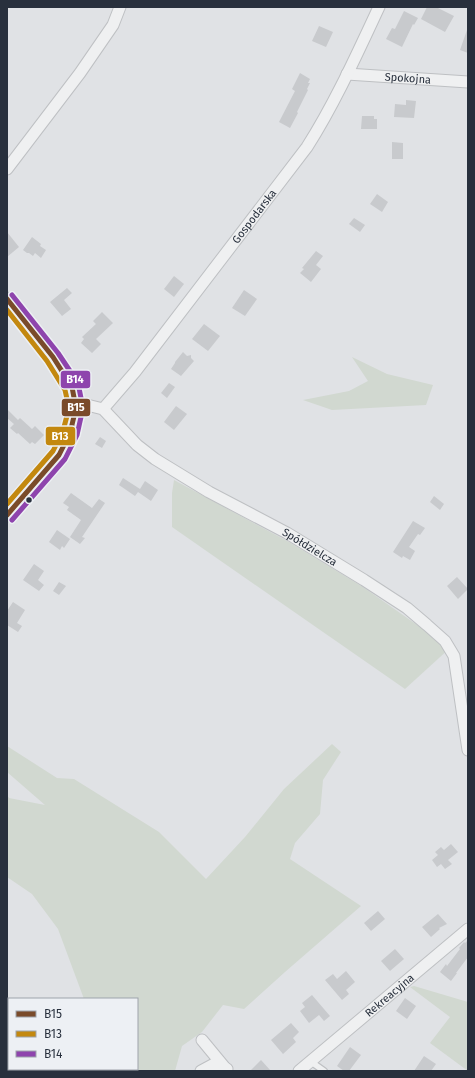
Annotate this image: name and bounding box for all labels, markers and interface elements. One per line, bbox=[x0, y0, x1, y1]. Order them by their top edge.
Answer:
street label: Spokojna bbox=[384, 70, 432, 86]
street label: Gospodarska bbox=[229, 187, 279, 246]
line badge: B14 bbox=[60, 370, 91, 389]
text: B14 bbox=[66, 373, 84, 386]
line badge: B15 bbox=[61, 398, 91, 417]
text: B15 bbox=[67, 401, 85, 414]
line badge: B13 bbox=[45, 426, 76, 446]
text: B13 bbox=[51, 430, 69, 443]
unlabelled marker bbox=[24, 495, 34, 505]
street label: Spółdzielcza bbox=[280, 525, 340, 569]
street label: Rekreacyjna bbox=[362, 971, 417, 1019]
legend bbox=[8, 998, 138, 1070]
text: B15 bbox=[44, 1007, 62, 1021]
text: B13 bbox=[44, 1027, 62, 1041]
text: B14 bbox=[44, 1047, 63, 1061]

